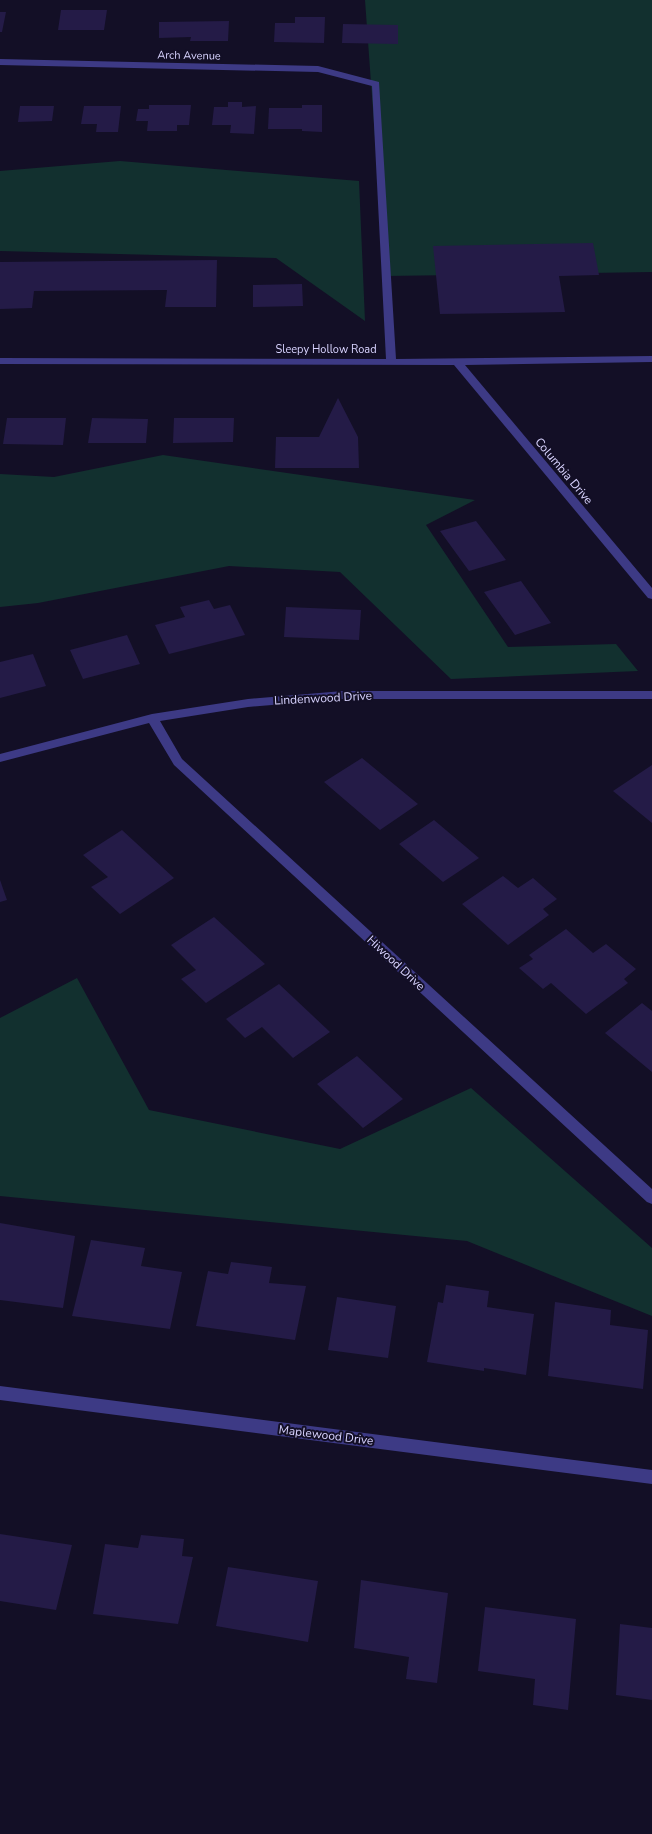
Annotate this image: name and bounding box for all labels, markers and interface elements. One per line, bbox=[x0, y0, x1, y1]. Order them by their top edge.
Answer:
street label: Arch Avenue bbox=[157, 47, 221, 64]
street label: Sleepy Hollow Road bbox=[275, 342, 377, 357]
street label: Columbia Drive bbox=[531, 434, 597, 508]
street label: Lindenwood Drive bbox=[274, 687, 372, 709]
street label: Hiwood Drive bbox=[364, 932, 428, 994]
street label: Maplewood Drive bbox=[278, 1421, 374, 1449]

